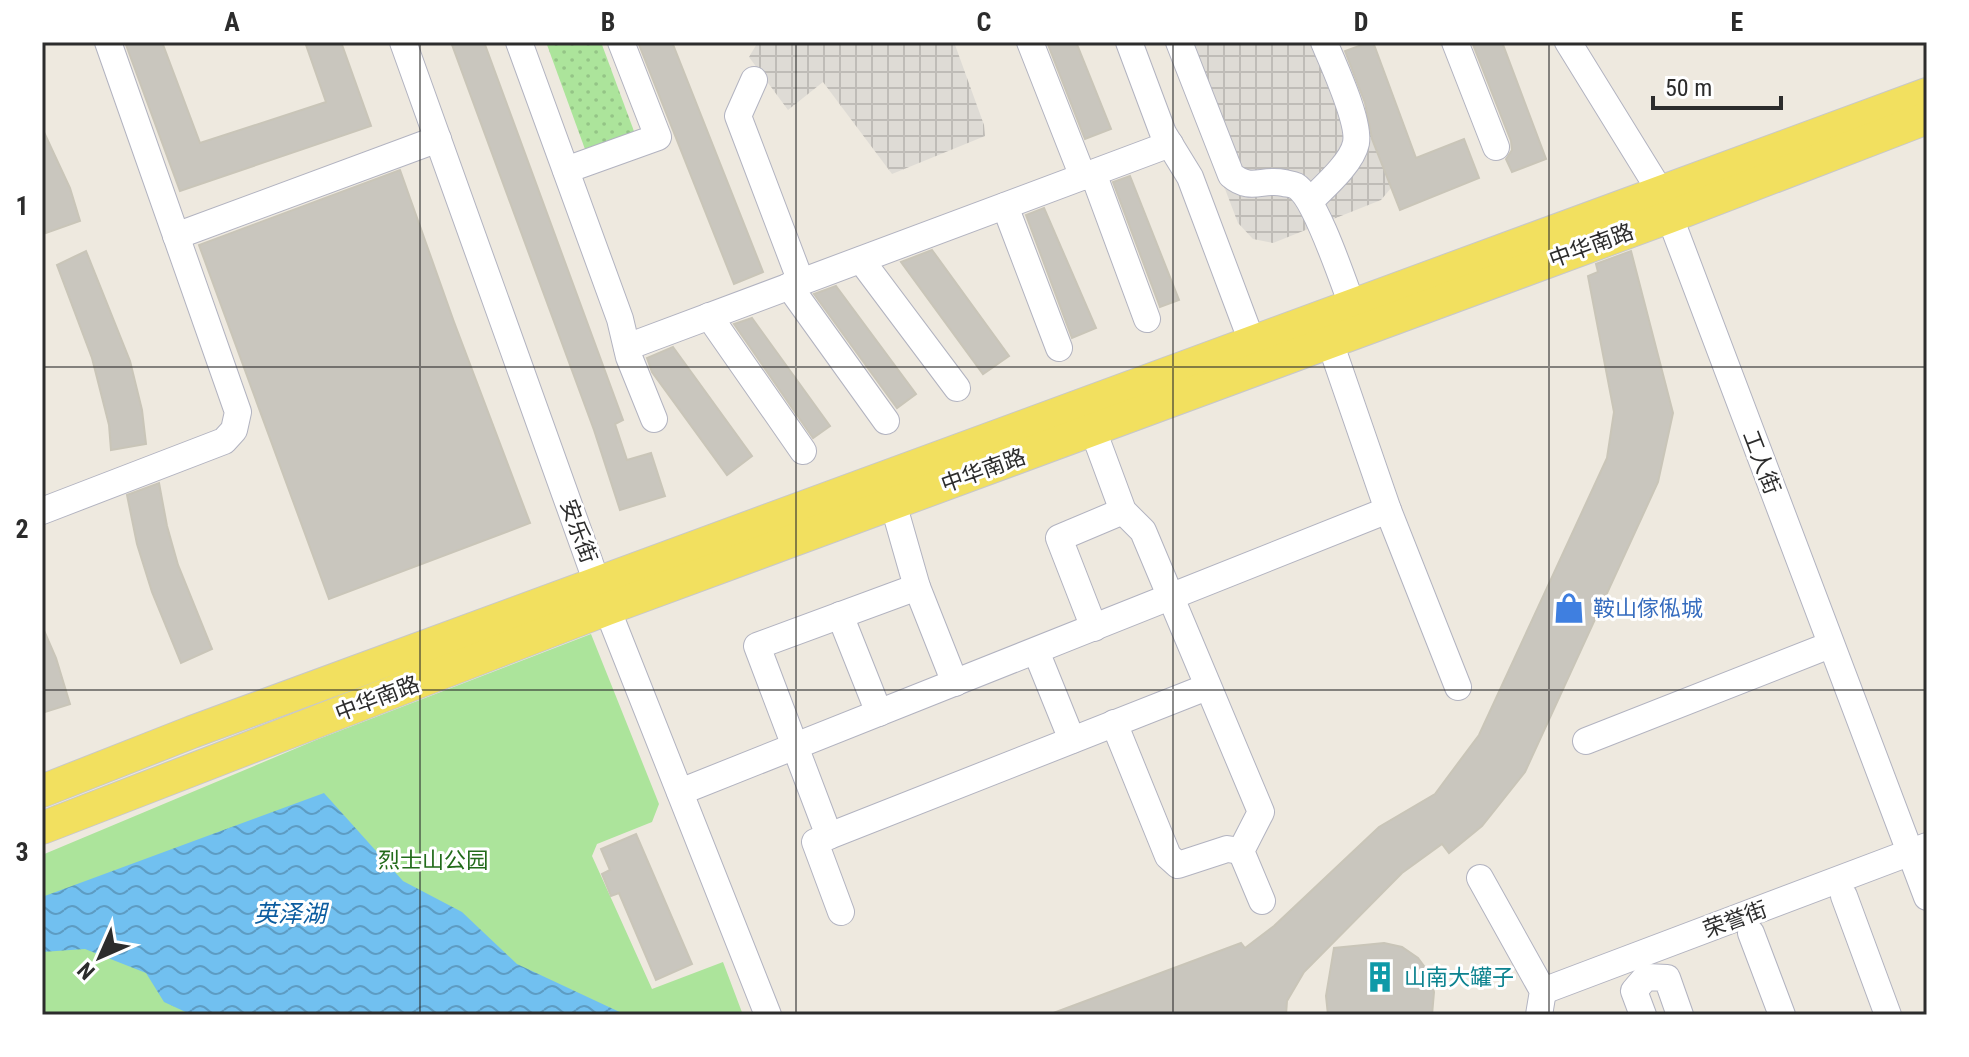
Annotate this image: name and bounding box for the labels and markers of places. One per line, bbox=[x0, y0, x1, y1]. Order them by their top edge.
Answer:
shop icon: 鞍山傢俬城 bbox=[1552, 591, 1586, 625]
place label: 鞍山傢俬城 bbox=[1593, 596, 1703, 621]
building icon: 山南大罐子 bbox=[1363, 960, 1397, 994]
place label: 山南大罐子 bbox=[1404, 965, 1514, 990]

